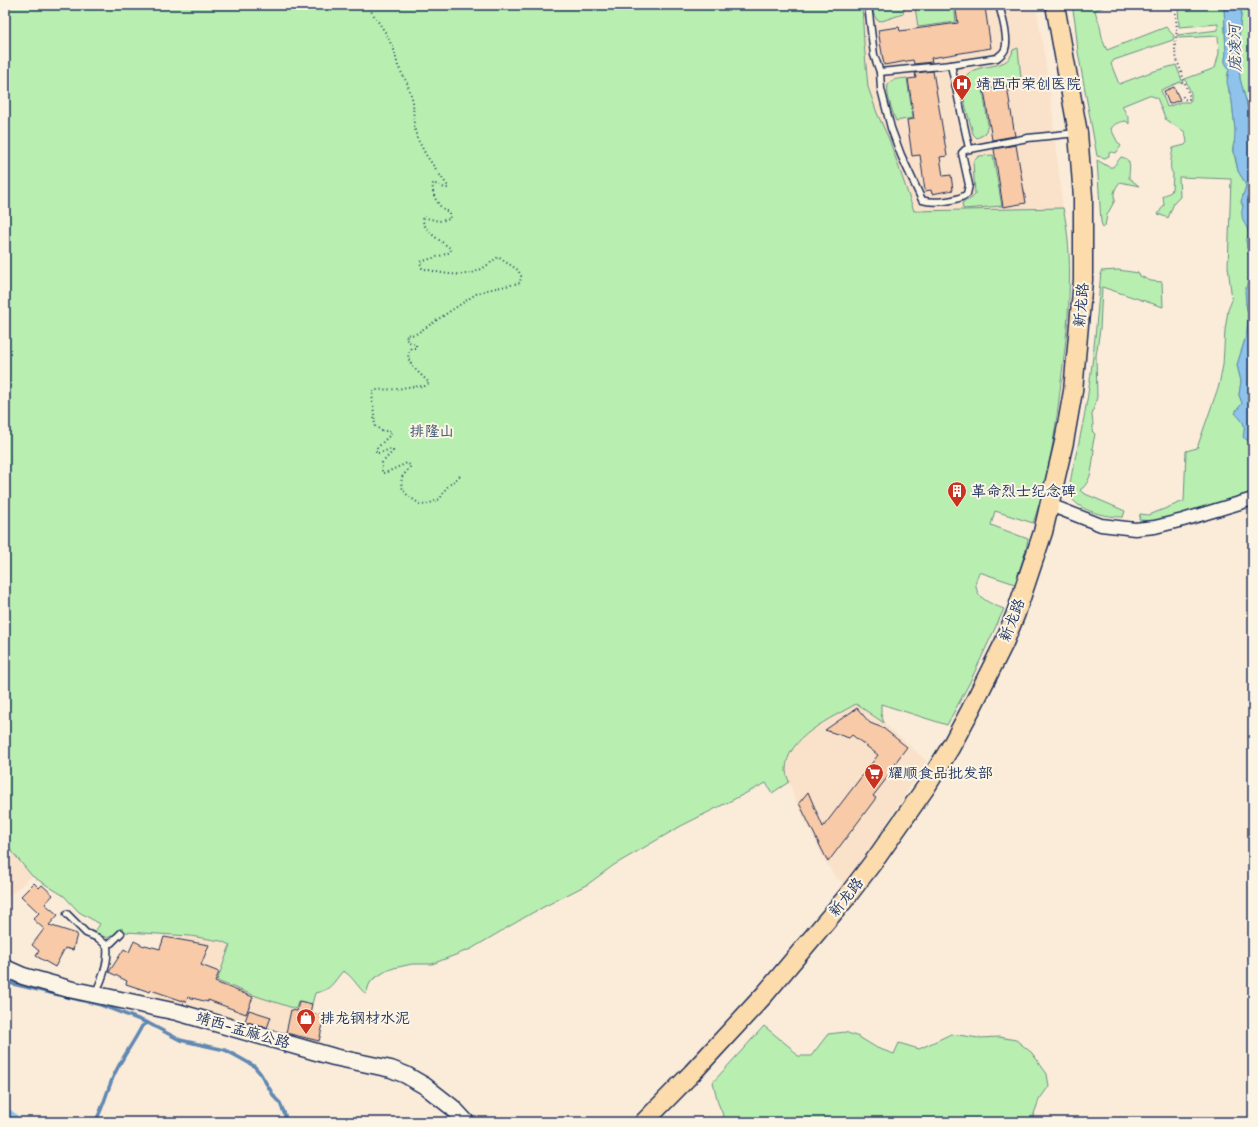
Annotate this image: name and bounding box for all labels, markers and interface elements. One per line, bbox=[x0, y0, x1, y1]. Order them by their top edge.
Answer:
water label: 庞凌河 bbox=[1224, 21, 1245, 72]
hospital icon: 靖西市荣创医院 bbox=[951, 73, 973, 101]
place label: 靖西市荣创医院 bbox=[976, 74, 1081, 94]
street label: 新龙路 bbox=[1069, 282, 1093, 328]
park label: 排隆山 bbox=[409, 421, 455, 441]
building icon: 革命烈士纪念碑 bbox=[946, 480, 968, 508]
place label: 革命烈士纪念碑 bbox=[971, 481, 1076, 501]
street label: 新龙路 bbox=[995, 595, 1029, 645]
supermarket icon: 耀顺食品批发部 bbox=[863, 762, 885, 790]
place label: 耀顺食品批发部 bbox=[888, 763, 993, 783]
street label: 新龙路 bbox=[824, 873, 868, 921]
street label: 靖西-孟麻公路 bbox=[194, 1007, 292, 1053]
shop icon: 排龙钢材水泥 bbox=[295, 1007, 317, 1035]
place label: 排龙钢材水泥 bbox=[320, 1008, 410, 1028]

